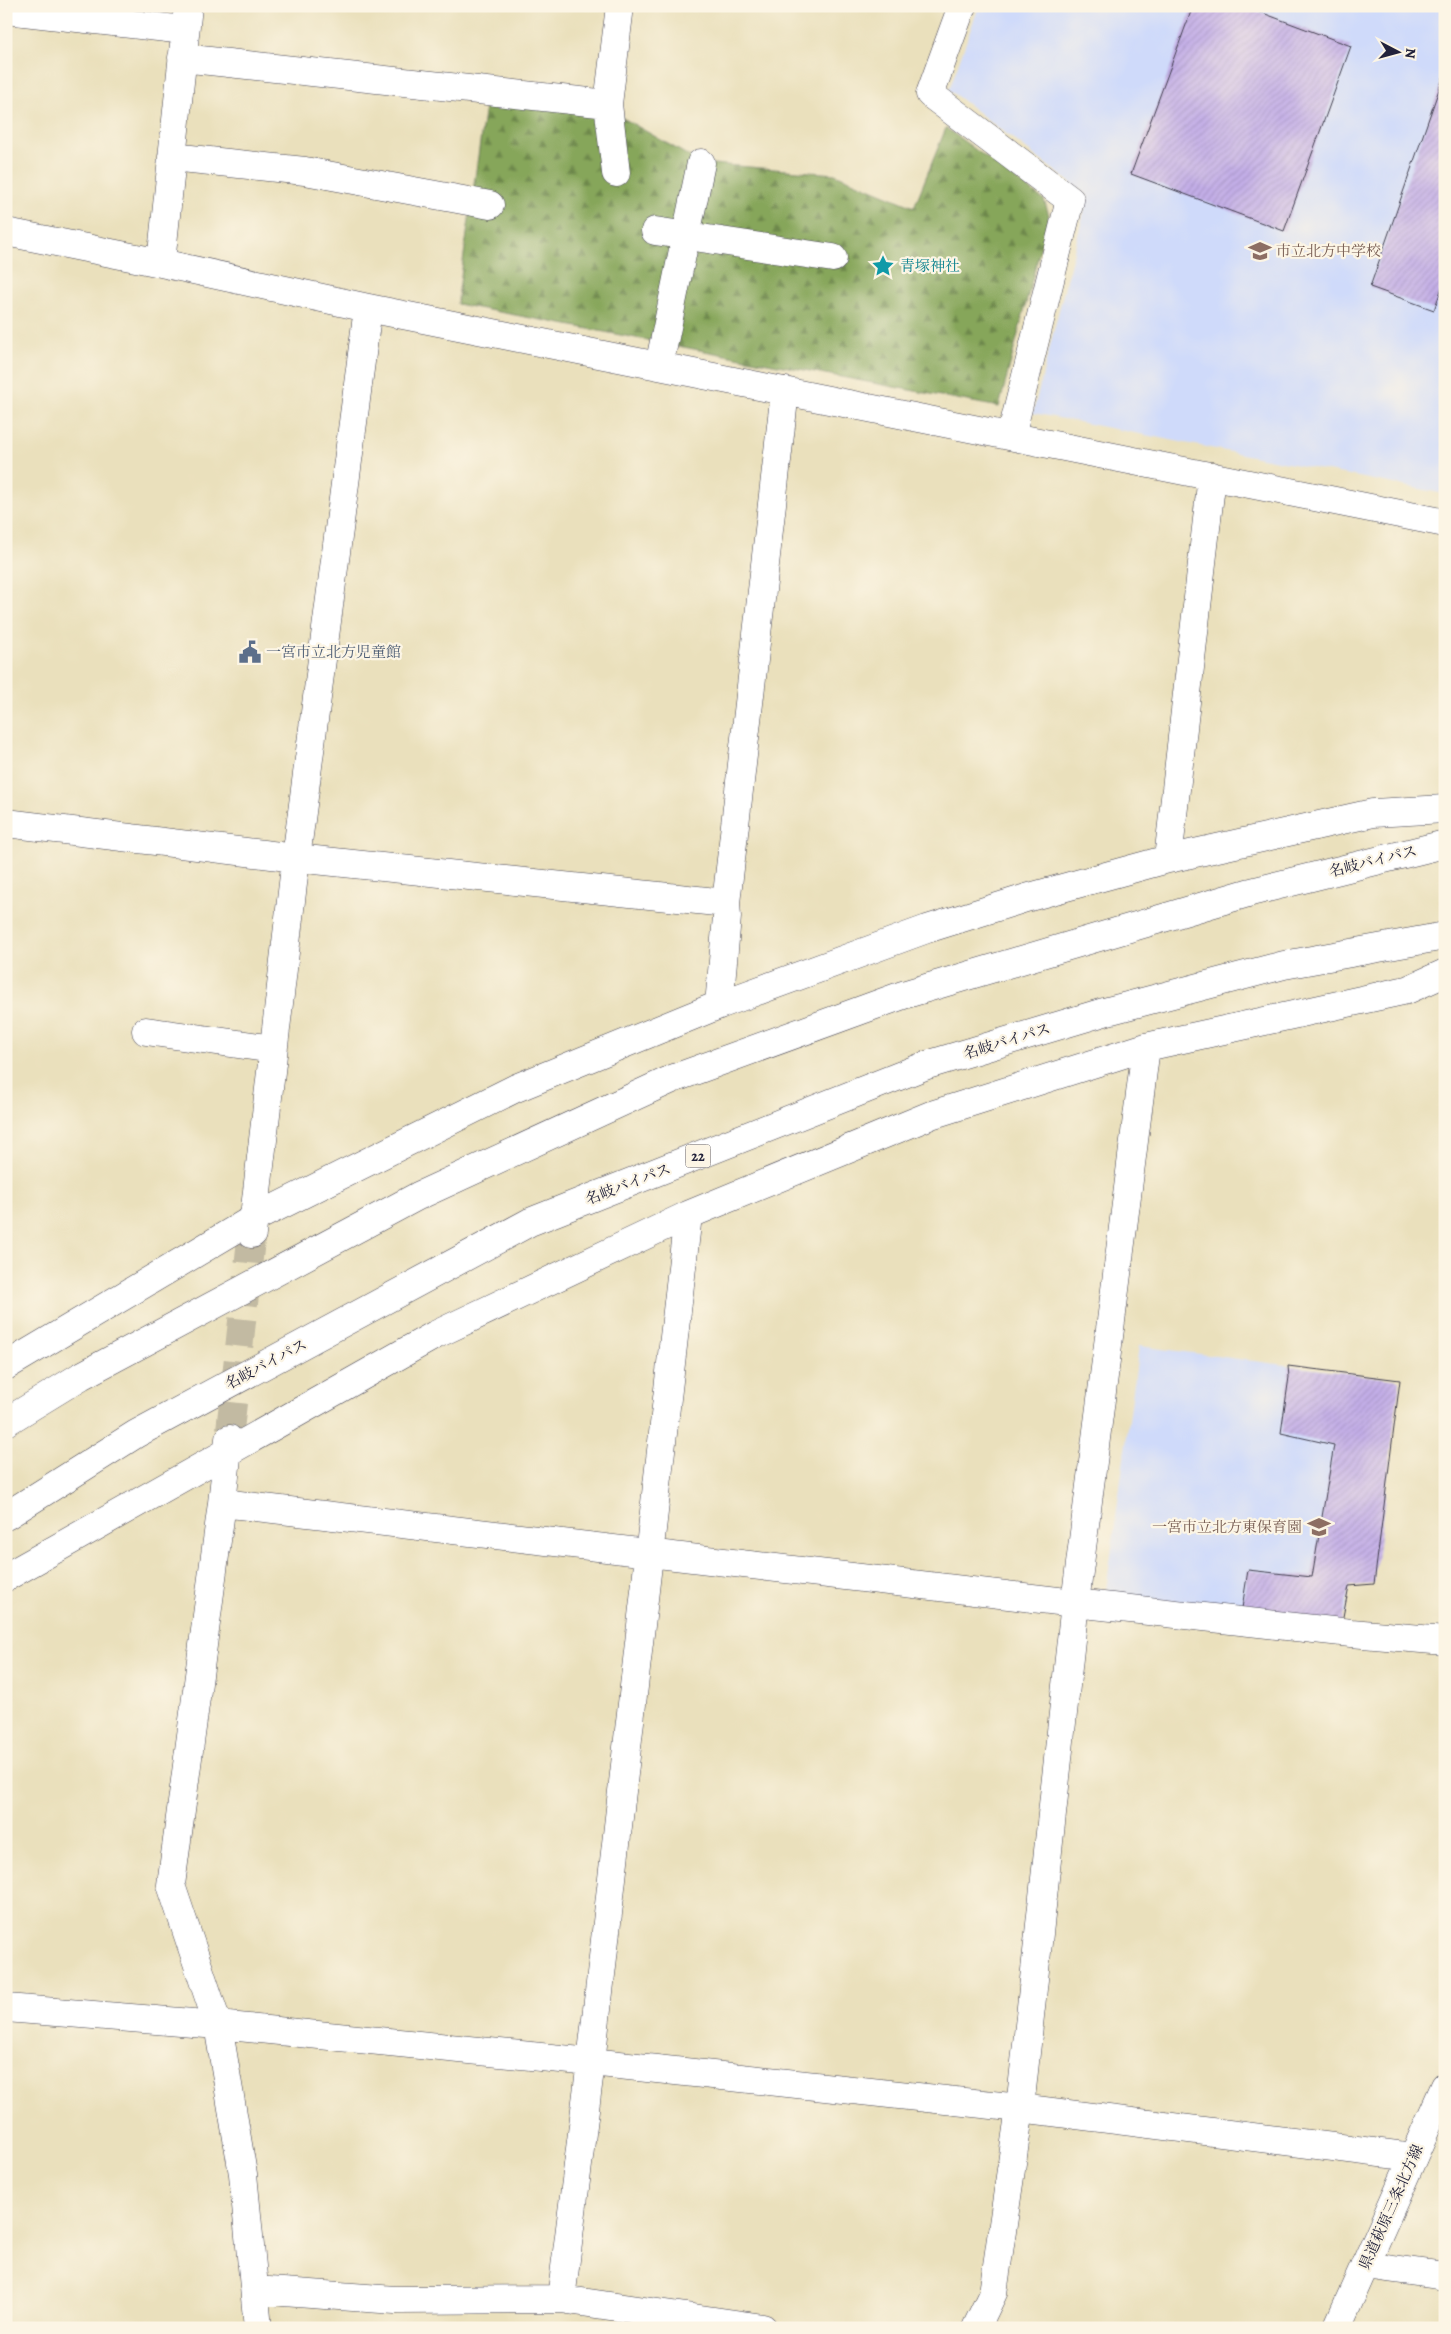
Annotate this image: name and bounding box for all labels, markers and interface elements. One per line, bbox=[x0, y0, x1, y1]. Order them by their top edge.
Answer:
north arrow bbox=[1374, 28, 1424, 78]
text: N bbox=[1400, 47, 1420, 59]
school or university icon: 市立北方中学校 bbox=[1247, 238, 1273, 264]
place label: 市立北方中学校 bbox=[1276, 241, 1381, 261]
place icon: 青塚神社 bbox=[870, 253, 896, 279]
place label: 青塚神社 bbox=[900, 256, 960, 276]
public building icon: 一宮市立北方児童館 bbox=[237, 639, 263, 665]
place label: 一宮市立北方児童館 bbox=[266, 642, 401, 662]
street label: 名岐バイパス bbox=[1327, 840, 1419, 882]
street label: 名岐バイパス bbox=[961, 1018, 1053, 1064]
road number: 22 bbox=[686, 1144, 710, 1168]
street label: 名岐バイパス bbox=[583, 1159, 673, 1209]
street label: 名岐バイパス bbox=[222, 1334, 310, 1394]
school or university icon: 一宮市立北方東保育園 bbox=[1306, 1514, 1332, 1540]
place label: 一宮市立北方東保育園 bbox=[1152, 1517, 1302, 1537]
street label: 県道萩原三条北方線 bbox=[1354, 2141, 1428, 2273]

